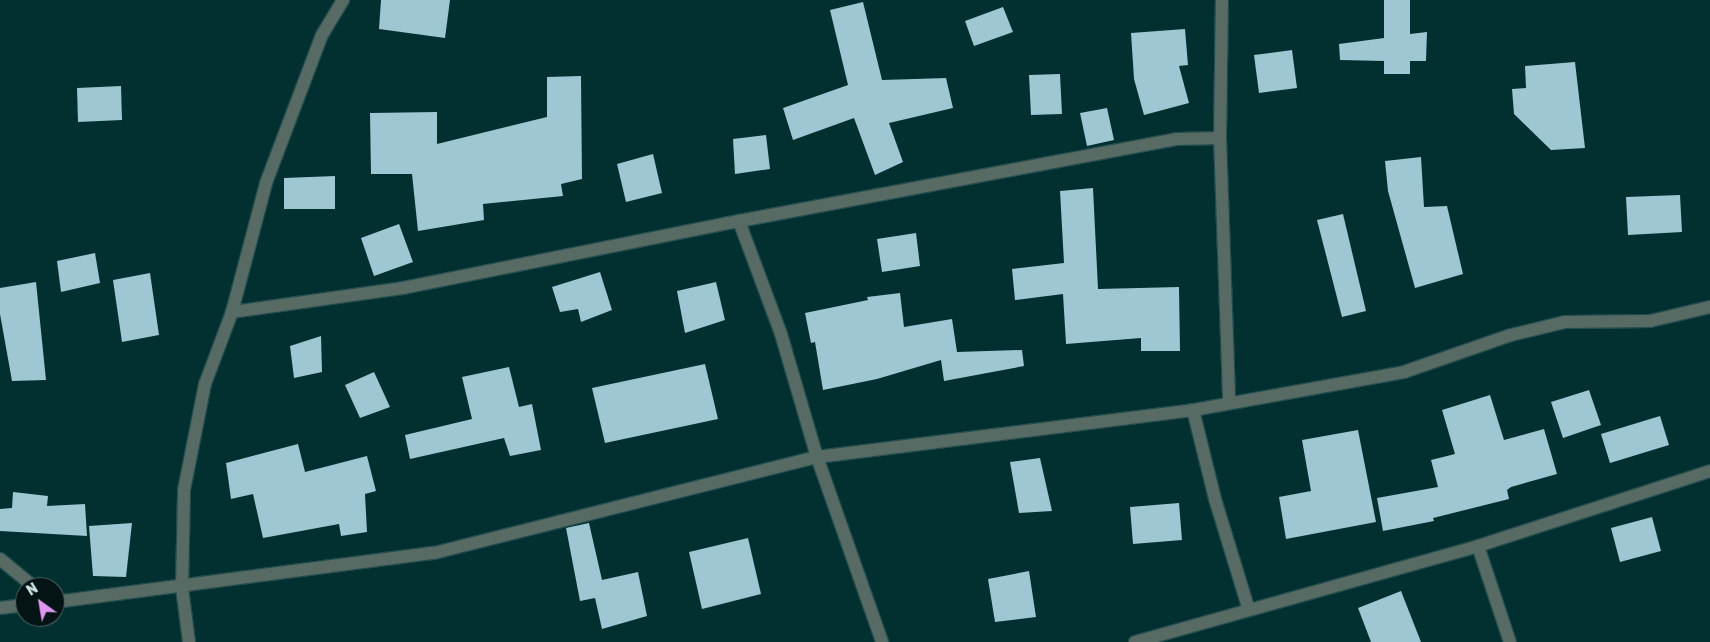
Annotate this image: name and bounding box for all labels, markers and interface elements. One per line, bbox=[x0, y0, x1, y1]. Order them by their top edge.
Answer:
north arrow bbox=[15, 577, 65, 627]
text: N bbox=[24, 580, 41, 600]

